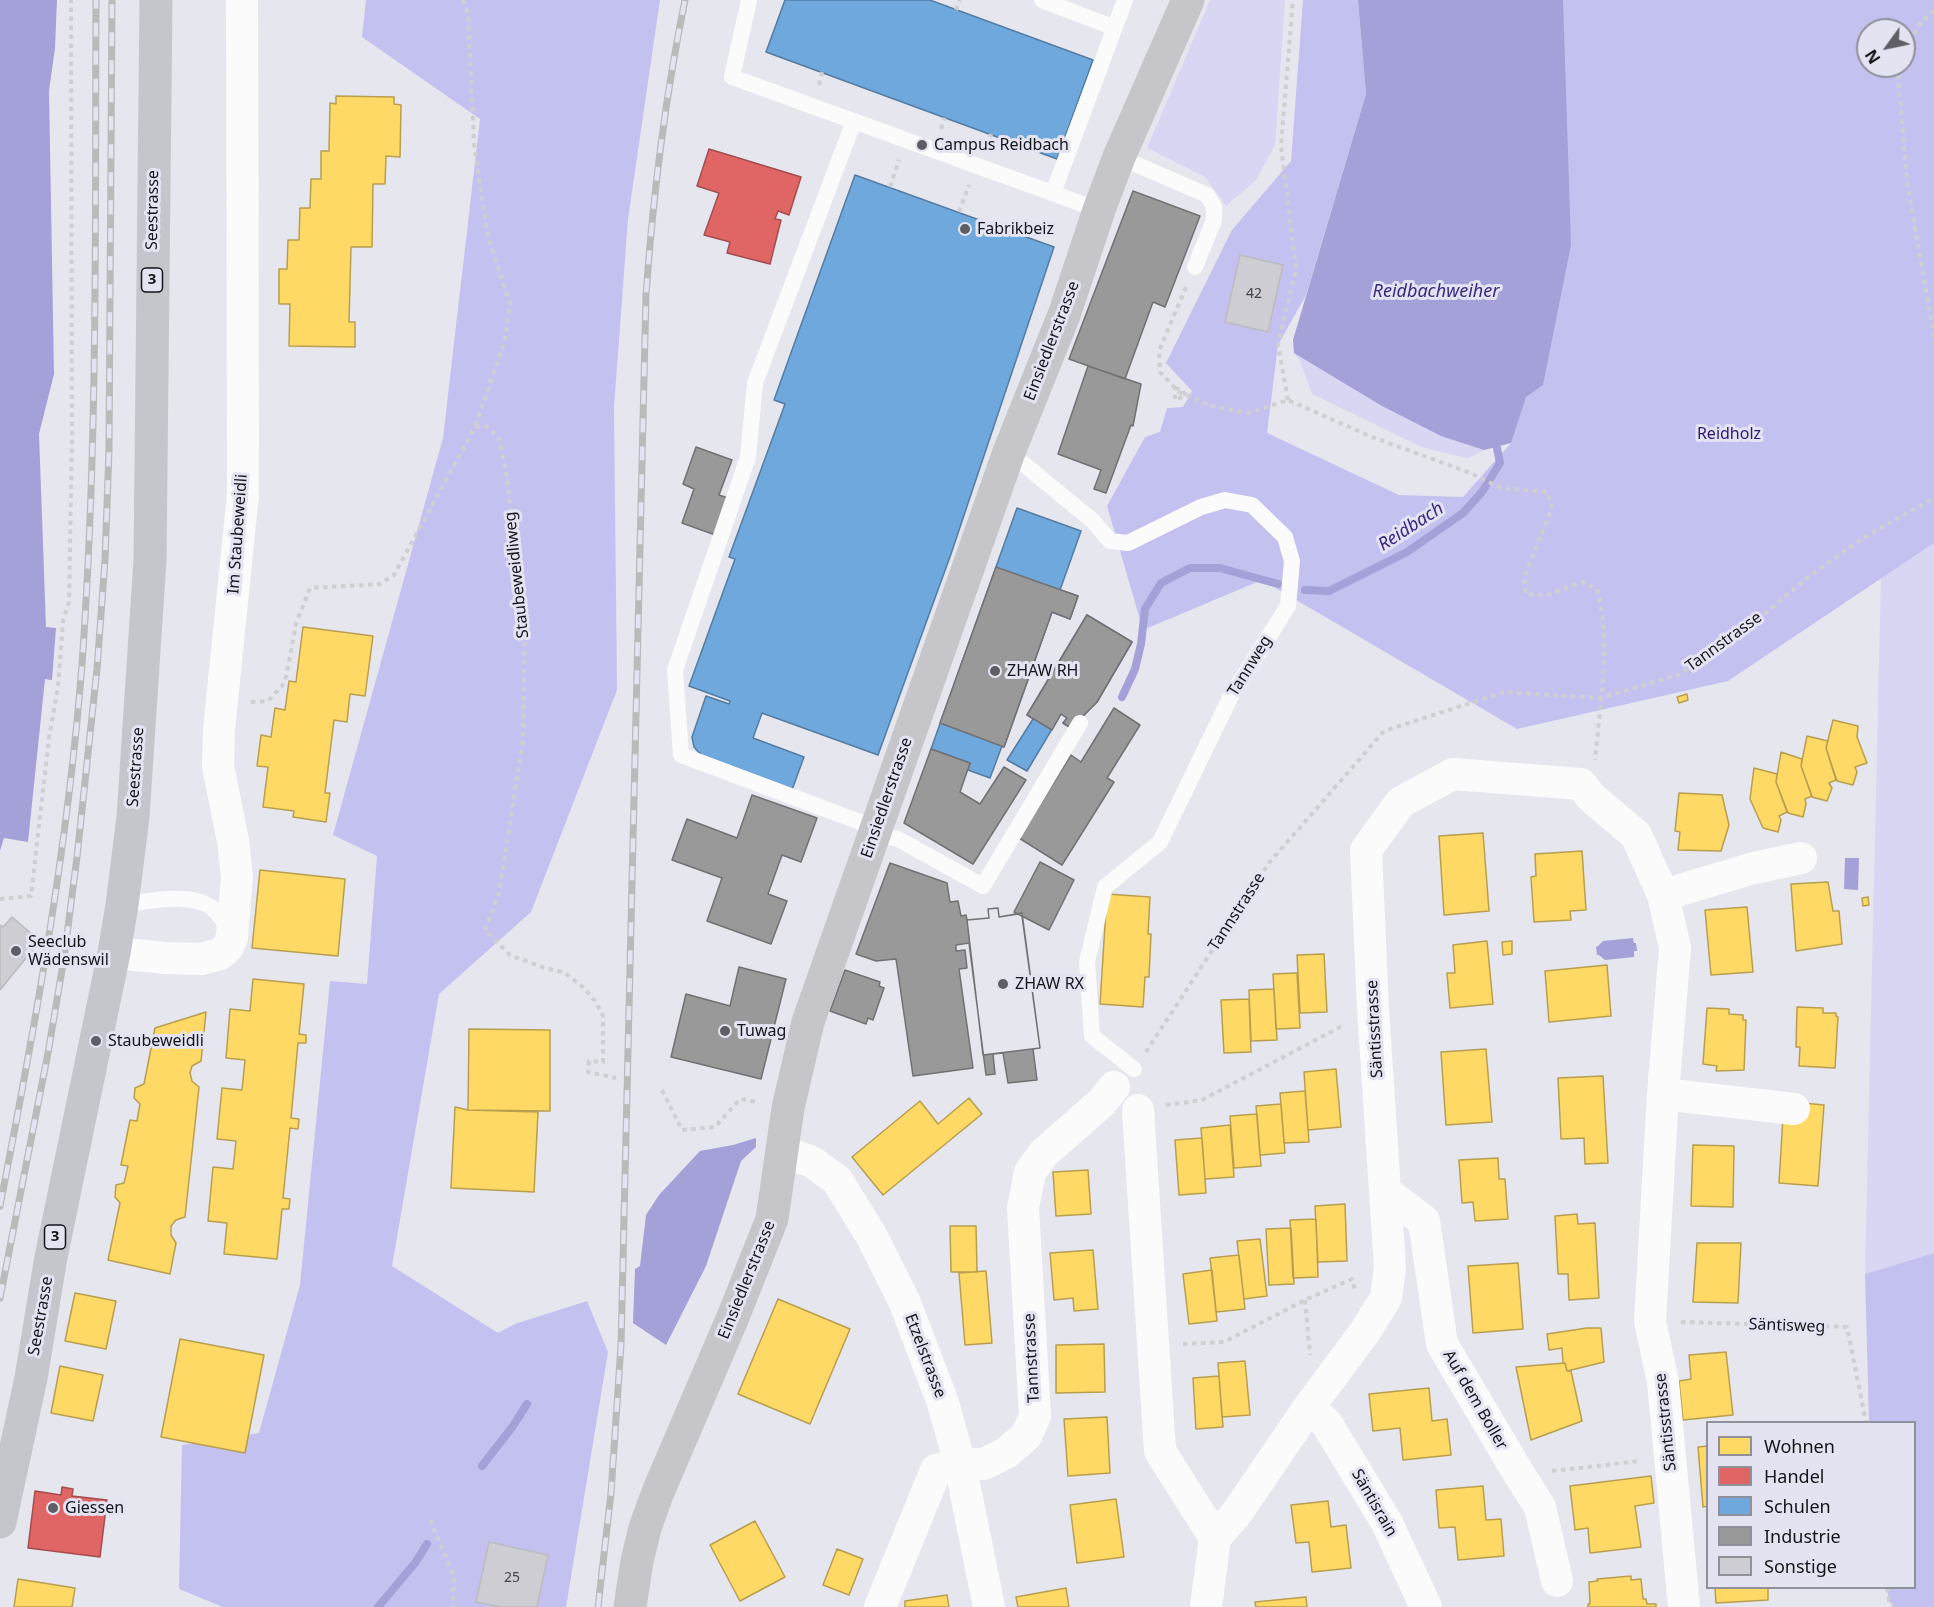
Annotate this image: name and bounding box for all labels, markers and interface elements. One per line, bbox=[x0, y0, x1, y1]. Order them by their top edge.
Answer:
north arrow bbox=[1856, 18, 1916, 78]
text: N bbox=[1860, 45, 1885, 68]
place label: Campus Reidbach bbox=[934, 135, 1069, 155]
marker: Campus Reidbach bbox=[915, 138, 929, 152]
street label: Seestrasse bbox=[143, 170, 163, 250]
place label: Fabrikbeiz bbox=[977, 219, 1054, 239]
marker: Fabrikbeiz bbox=[958, 222, 972, 236]
road number: 3 bbox=[142, 268, 162, 292]
street label: Einsiedlerstrasse bbox=[1020, 279, 1084, 403]
water label: Reidbachweiher bbox=[1373, 281, 1499, 303]
house number: 42 bbox=[1246, 286, 1262, 302]
park label: Reidholz bbox=[1697, 424, 1761, 444]
street label: Im Staubeweidli bbox=[224, 473, 252, 595]
water label: Reidbach bbox=[1374, 498, 1448, 556]
street label: Staubeweidliweg bbox=[501, 511, 533, 639]
street label: Tannstrasse bbox=[1682, 608, 1766, 676]
street label: Tannweg bbox=[1224, 632, 1276, 700]
place label: ZHAW RH bbox=[1007, 661, 1078, 681]
marker: ZHAW RH bbox=[988, 664, 1002, 678]
street label: Seestrasse bbox=[124, 726, 148, 808]
street label: Einsiedlerstrasse bbox=[857, 735, 917, 861]
street label: Tannstrasse bbox=[1205, 869, 1269, 955]
place label: Seeclub Wädenswil bbox=[28, 932, 109, 970]
marker: Seeclub Wädenswil bbox=[9, 944, 23, 958]
place label: ZHAW RX bbox=[1015, 974, 1084, 994]
marker: ZHAW RX bbox=[996, 977, 1010, 991]
street label: Säntisstrasse bbox=[1363, 979, 1387, 1079]
place label: Tuwag bbox=[737, 1021, 786, 1041]
marker: Tuwag bbox=[718, 1024, 732, 1038]
place label: Staubeweidli bbox=[108, 1031, 204, 1051]
marker: Staubeweidli bbox=[89, 1034, 103, 1048]
street label: Einsiedlerstrasse bbox=[714, 1218, 780, 1342]
road number: 3 bbox=[44, 1225, 66, 1249]
street label: Seestrasse bbox=[25, 1275, 57, 1357]
street label: Etzelstrasse bbox=[900, 1311, 950, 1401]
street label: Tannstrasse bbox=[1020, 1313, 1044, 1403]
street label: Säntisweg bbox=[1748, 1315, 1826, 1337]
street label: Auf dem Boller bbox=[1439, 1347, 1511, 1453]
street label: Säntisstrasse bbox=[1651, 1372, 1681, 1472]
legend bbox=[1706, 1421, 1916, 1589]
text: Wohnen bbox=[1764, 1434, 1835, 1458]
text: Handel bbox=[1764, 1464, 1824, 1488]
street label: Säntisrain bbox=[1347, 1466, 1401, 1540]
text: Schulen bbox=[1764, 1494, 1831, 1518]
place label: Giessen bbox=[65, 1498, 124, 1518]
marker: Giessen bbox=[46, 1501, 60, 1515]
text: Industrie bbox=[1764, 1524, 1841, 1548]
text: Sonstige bbox=[1764, 1554, 1837, 1578]
house number: 25 bbox=[504, 1570, 520, 1586]

